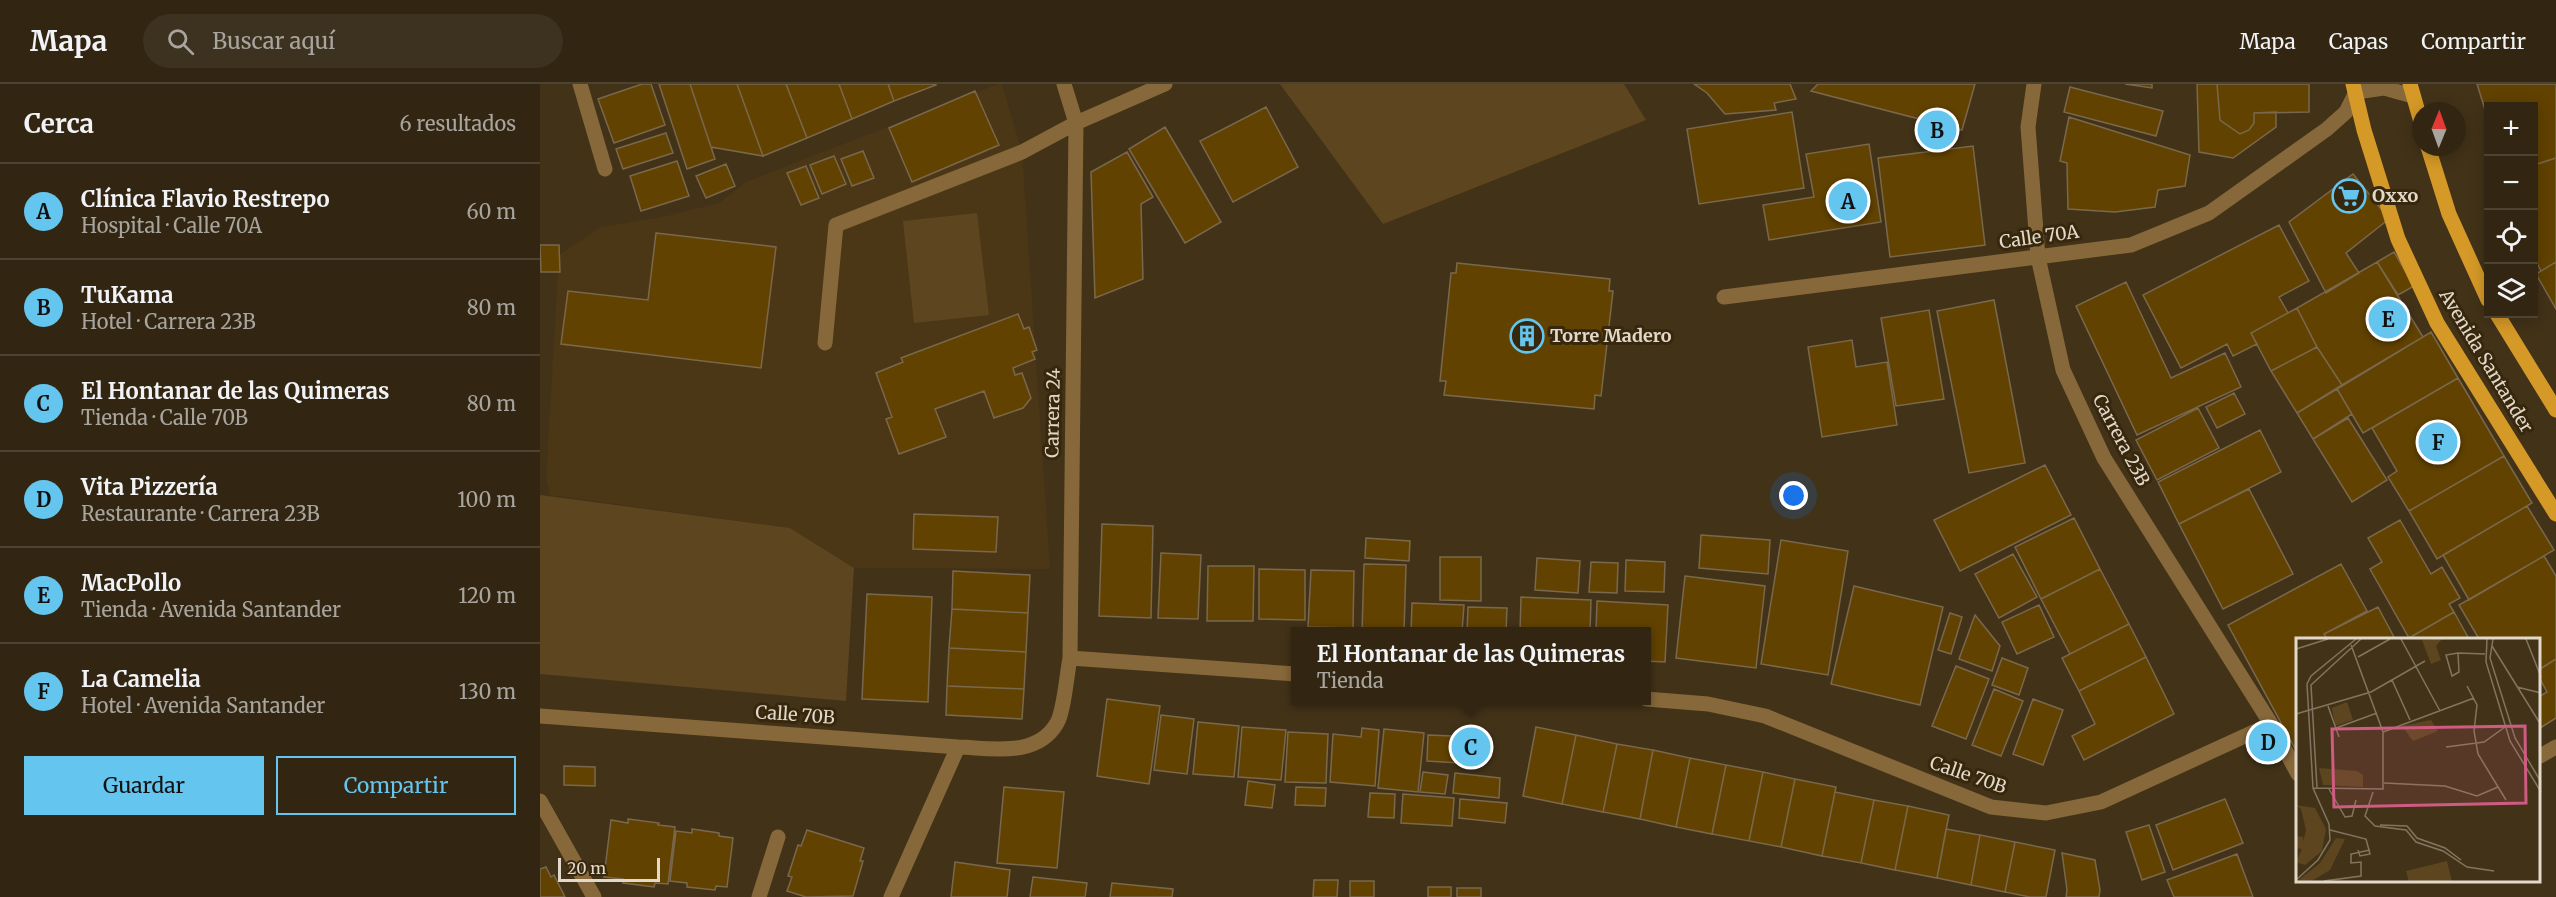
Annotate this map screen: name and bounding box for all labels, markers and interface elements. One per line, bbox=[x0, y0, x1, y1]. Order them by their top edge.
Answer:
search box bbox=[143, 14, 563, 68]
text: Mapa bbox=[30, 23, 107, 59]
icon: search bbox=[164, 25, 197, 58]
text: Buscar aquí bbox=[212, 27, 335, 55]
text: Mapa bbox=[2239, 28, 2296, 55]
text: Capas bbox=[2329, 28, 2388, 55]
text: Compartir bbox=[2421, 28, 2526, 55]
north arrow bbox=[2412, 102, 2466, 156]
map controls bbox=[2484, 102, 2538, 318]
button: + bbox=[2484, 102, 2538, 156]
text: Cerca bbox=[24, 107, 94, 140]
pin: B bbox=[1918, 108, 1956, 152]
text: 6 resultados bbox=[400, 111, 516, 136]
button: − bbox=[2484, 156, 2538, 210]
pin: A bbox=[1828, 178, 1868, 224]
supermarket icon: Oxxo bbox=[2331, 178, 2367, 214]
place label: Oxxo bbox=[2372, 184, 2418, 207]
text: Clínica Flavio Restrepo bbox=[81, 185, 330, 213]
text: A bbox=[36, 199, 51, 224]
text: 60 m bbox=[466, 199, 516, 224]
button: locate bbox=[2484, 210, 2538, 264]
text: Hospital · Calle 70A bbox=[81, 213, 262, 238]
street label: Calle 70A bbox=[1998, 220, 2080, 253]
button: layers bbox=[2484, 264, 2538, 318]
text: TuKama bbox=[81, 281, 173, 309]
street label: Avenida Santander bbox=[2434, 284, 2538, 437]
text: B bbox=[37, 295, 50, 320]
text: 80 m bbox=[467, 295, 516, 320]
pin: E bbox=[2368, 296, 2408, 342]
text: Hotel · Carrera 23B bbox=[81, 309, 256, 334]
building icon: Torre Madero bbox=[1509, 318, 1545, 354]
place label: Torre Madero bbox=[1550, 324, 1672, 347]
street label: Carrera 24 bbox=[1040, 368, 1065, 458]
text: El Hontanar de las Quimeras bbox=[81, 377, 389, 405]
street label: Carrera 23B bbox=[2088, 390, 2155, 489]
text: C bbox=[37, 391, 50, 416]
text: 80 m bbox=[467, 391, 516, 416]
text: Tienda · Calle 70B bbox=[81, 405, 248, 430]
pin: F bbox=[2418, 420, 2458, 464]
text: Vita Pizzería bbox=[81, 473, 218, 501]
your location bbox=[1779, 481, 1808, 510]
text: D bbox=[36, 487, 51, 512]
text: 100 m bbox=[457, 487, 516, 512]
text: Restaurante · Carrera 23B bbox=[81, 501, 320, 526]
text: MacPollo bbox=[81, 569, 181, 597]
text: E bbox=[37, 583, 50, 608]
text: 120 m bbox=[458, 583, 516, 608]
text: Tienda · Avenida Santander bbox=[81, 597, 341, 622]
popup bbox=[1291, 627, 1651, 705]
inset map bbox=[2296, 638, 2541, 882]
text: El Hontanar de las Quimeras bbox=[1317, 640, 1625, 668]
text: La Camelia bbox=[81, 665, 201, 693]
text: Tienda bbox=[1317, 668, 1384, 693]
text: F bbox=[37, 679, 50, 704]
text: 130 m bbox=[459, 679, 516, 704]
text: Hotel · Avenida Santander bbox=[81, 693, 325, 718]
street label: Calle 70B bbox=[755, 700, 835, 729]
pin: D bbox=[2248, 720, 2288, 764]
pin: C bbox=[1452, 724, 1490, 770]
street label: Calle 70B bbox=[1927, 751, 2009, 798]
button: Guardar bbox=[24, 756, 264, 815]
button: Compartir bbox=[276, 756, 516, 815]
scale bar bbox=[558, 855, 660, 882]
text: 20 m bbox=[567, 858, 606, 878]

